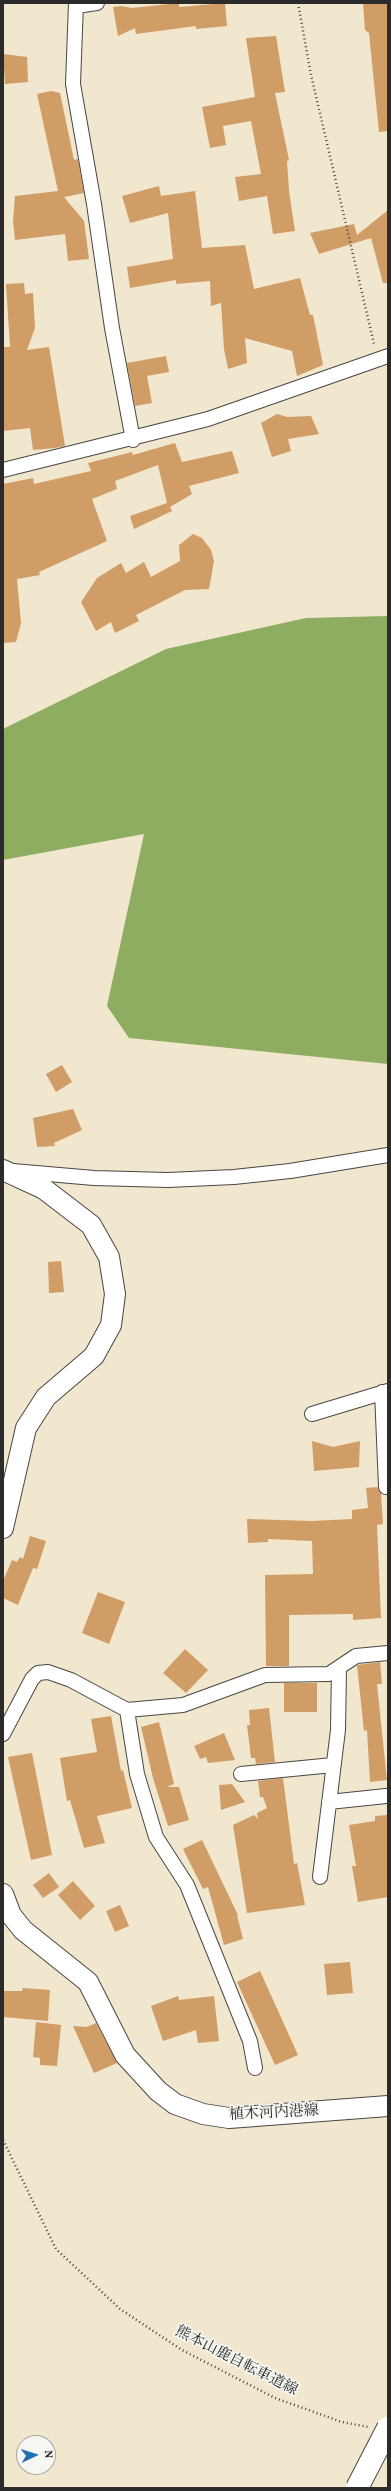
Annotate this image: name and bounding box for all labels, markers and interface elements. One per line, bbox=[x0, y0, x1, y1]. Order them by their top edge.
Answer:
street label: 植木河内港線 bbox=[229, 2103, 319, 2125]
street label: 熊本山鹿自転車道線 bbox=[172, 2323, 300, 2401]
north arrow bbox=[16, 2435, 56, 2475]
text: N bbox=[40, 2450, 55, 2459]

